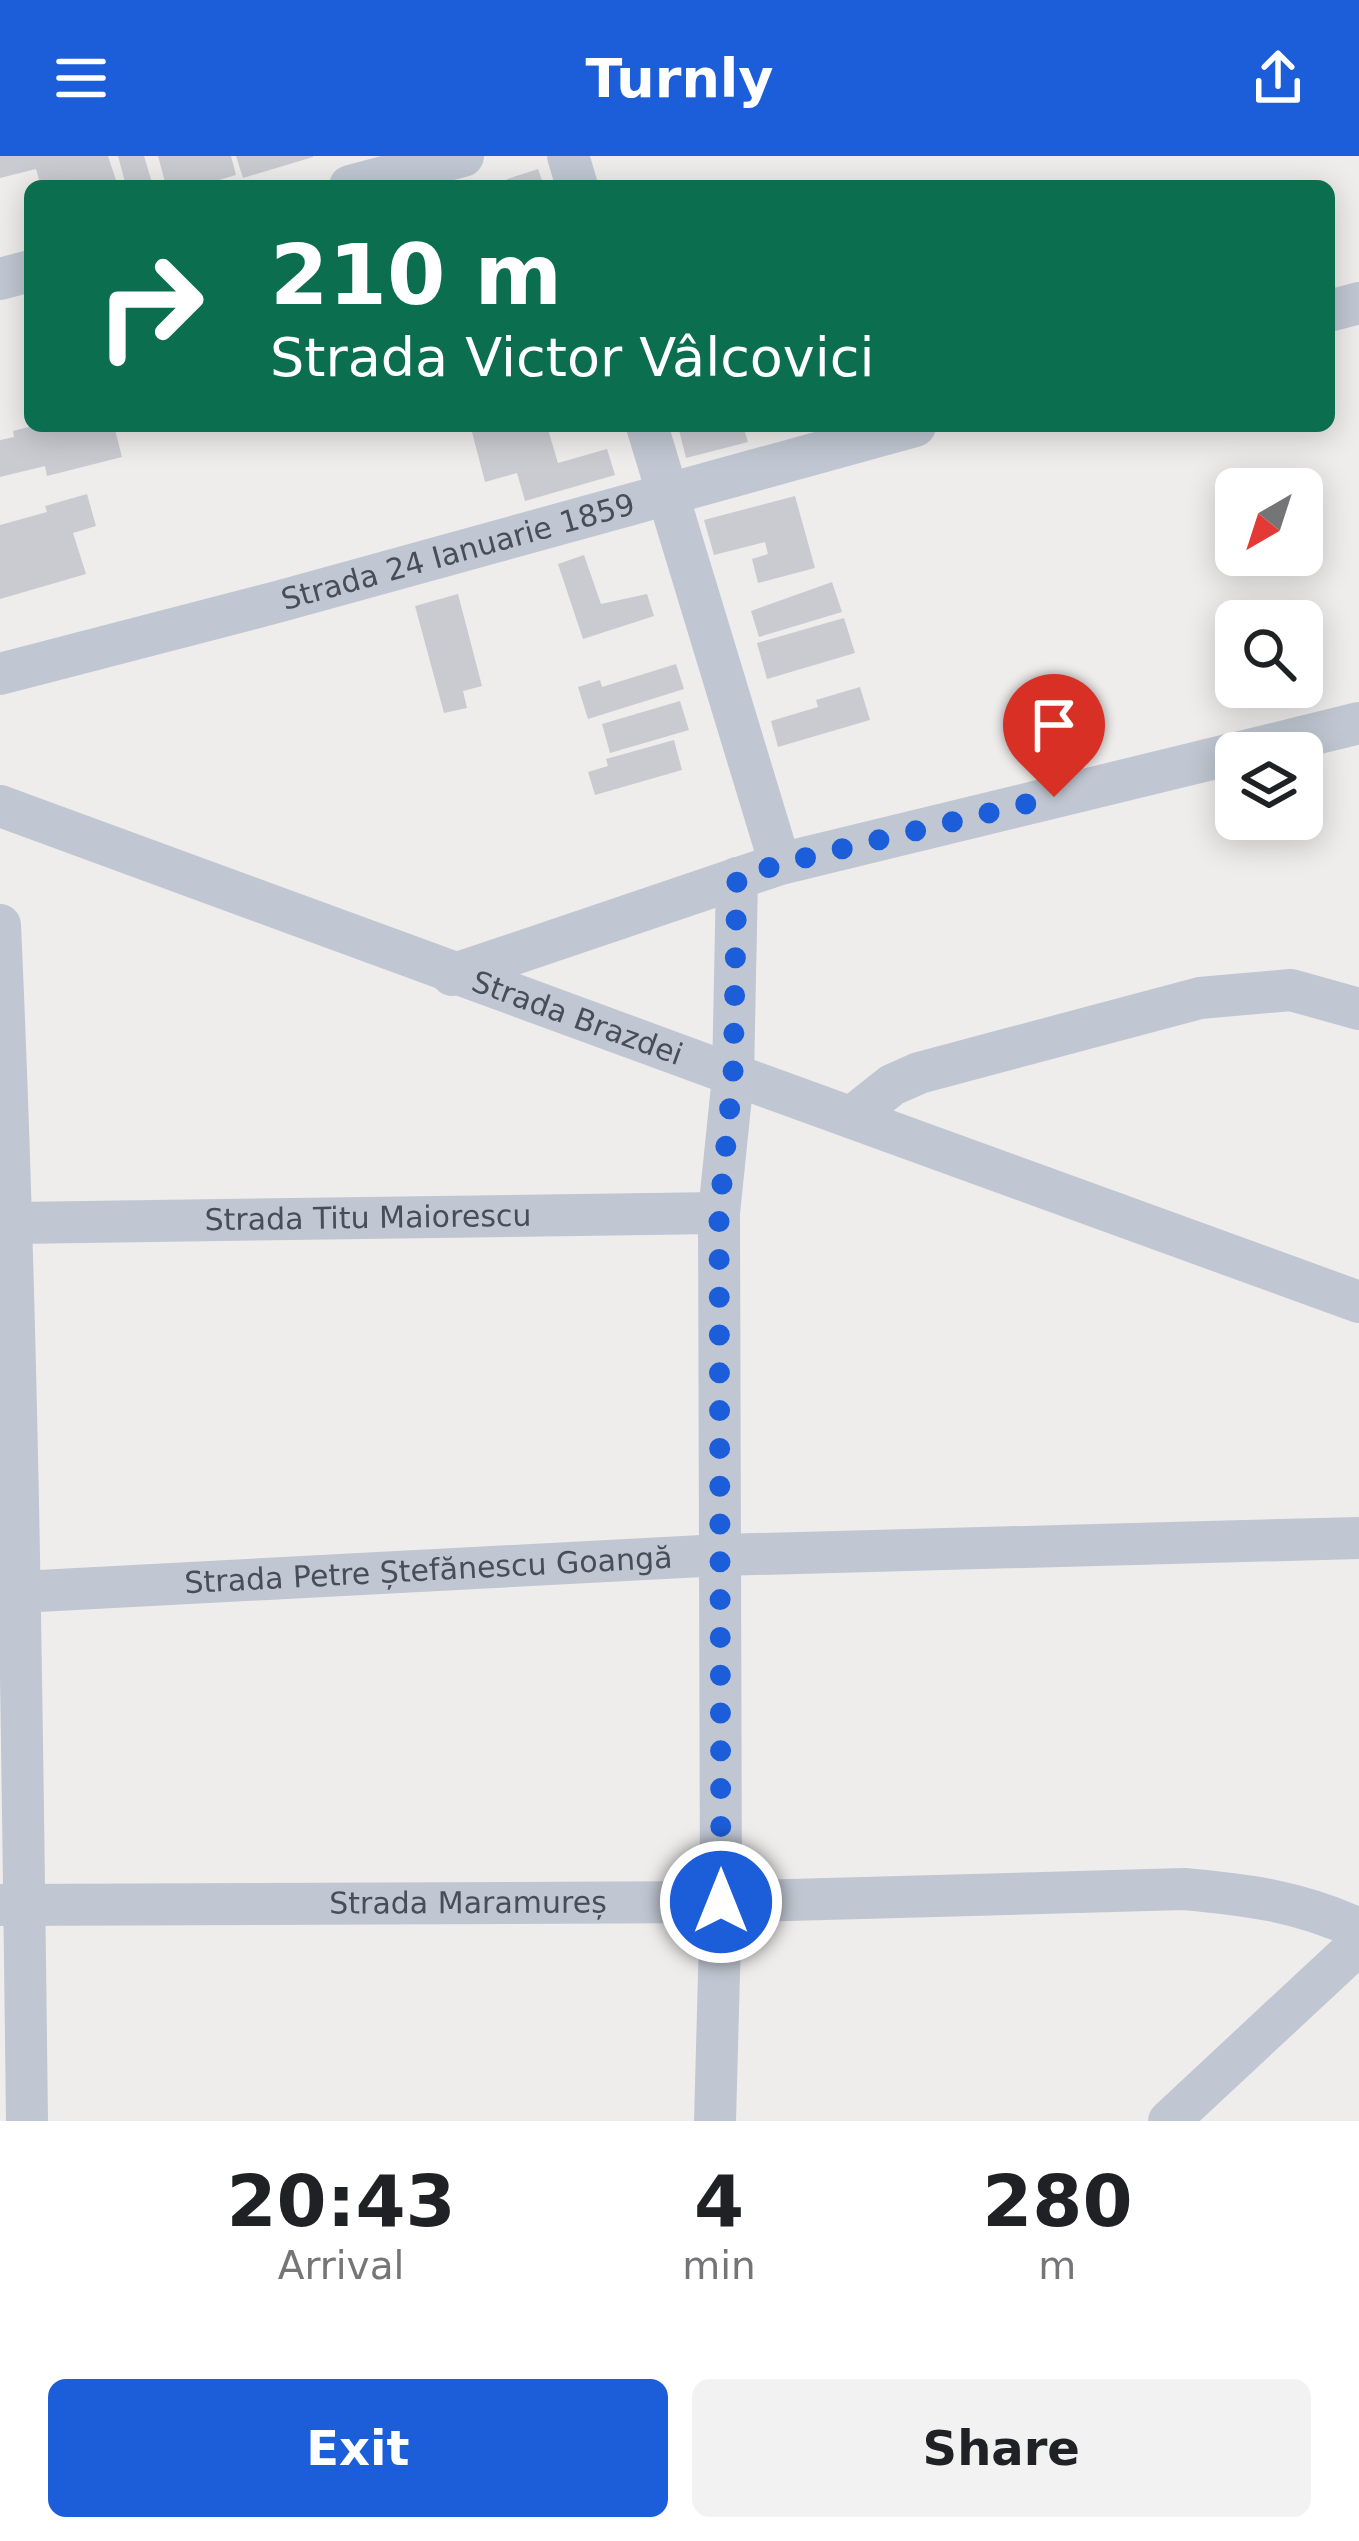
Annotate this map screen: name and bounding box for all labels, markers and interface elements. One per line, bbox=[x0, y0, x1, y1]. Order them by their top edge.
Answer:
icon: menu bbox=[48, 45, 114, 111]
icon: share bbox=[1245, 45, 1311, 111]
text: Turnly bbox=[585, 47, 774, 110]
text: 210 m bbox=[270, 226, 562, 324]
icon: right bbox=[72, 228, 228, 384]
text: Strada Victor Vâlcovici bbox=[270, 326, 875, 389]
north arrow bbox=[1215, 468, 1323, 576]
map controls bbox=[1215, 468, 1323, 840]
street label: Strada 24 Ianuarie 1859 bbox=[277, 486, 638, 617]
button: search bbox=[1215, 600, 1323, 708]
pin bbox=[1003, 674, 1105, 797]
icon: arrive bbox=[1021, 692, 1087, 758]
button: layers bbox=[1215, 732, 1323, 840]
street label: Strada Brazdei bbox=[467, 963, 687, 1072]
street label: Strada Titu Maiorescu bbox=[204, 1198, 532, 1237]
street label: Strada Petre Ștefănescu Goangă bbox=[184, 1540, 673, 1600]
position arrow bbox=[658, 1839, 784, 1965]
street label: Strada Maramureș bbox=[329, 1884, 607, 1921]
text: 20:43 bbox=[226, 2159, 456, 2243]
text: 4 bbox=[694, 2159, 744, 2243]
text: 280 bbox=[982, 2159, 1132, 2243]
text: Arrival bbox=[278, 2243, 404, 2288]
text: min bbox=[682, 2243, 756, 2288]
text: m bbox=[1038, 2243, 1076, 2288]
button: Exit bbox=[48, 2379, 668, 2517]
button: Share bbox=[692, 2379, 1311, 2517]

